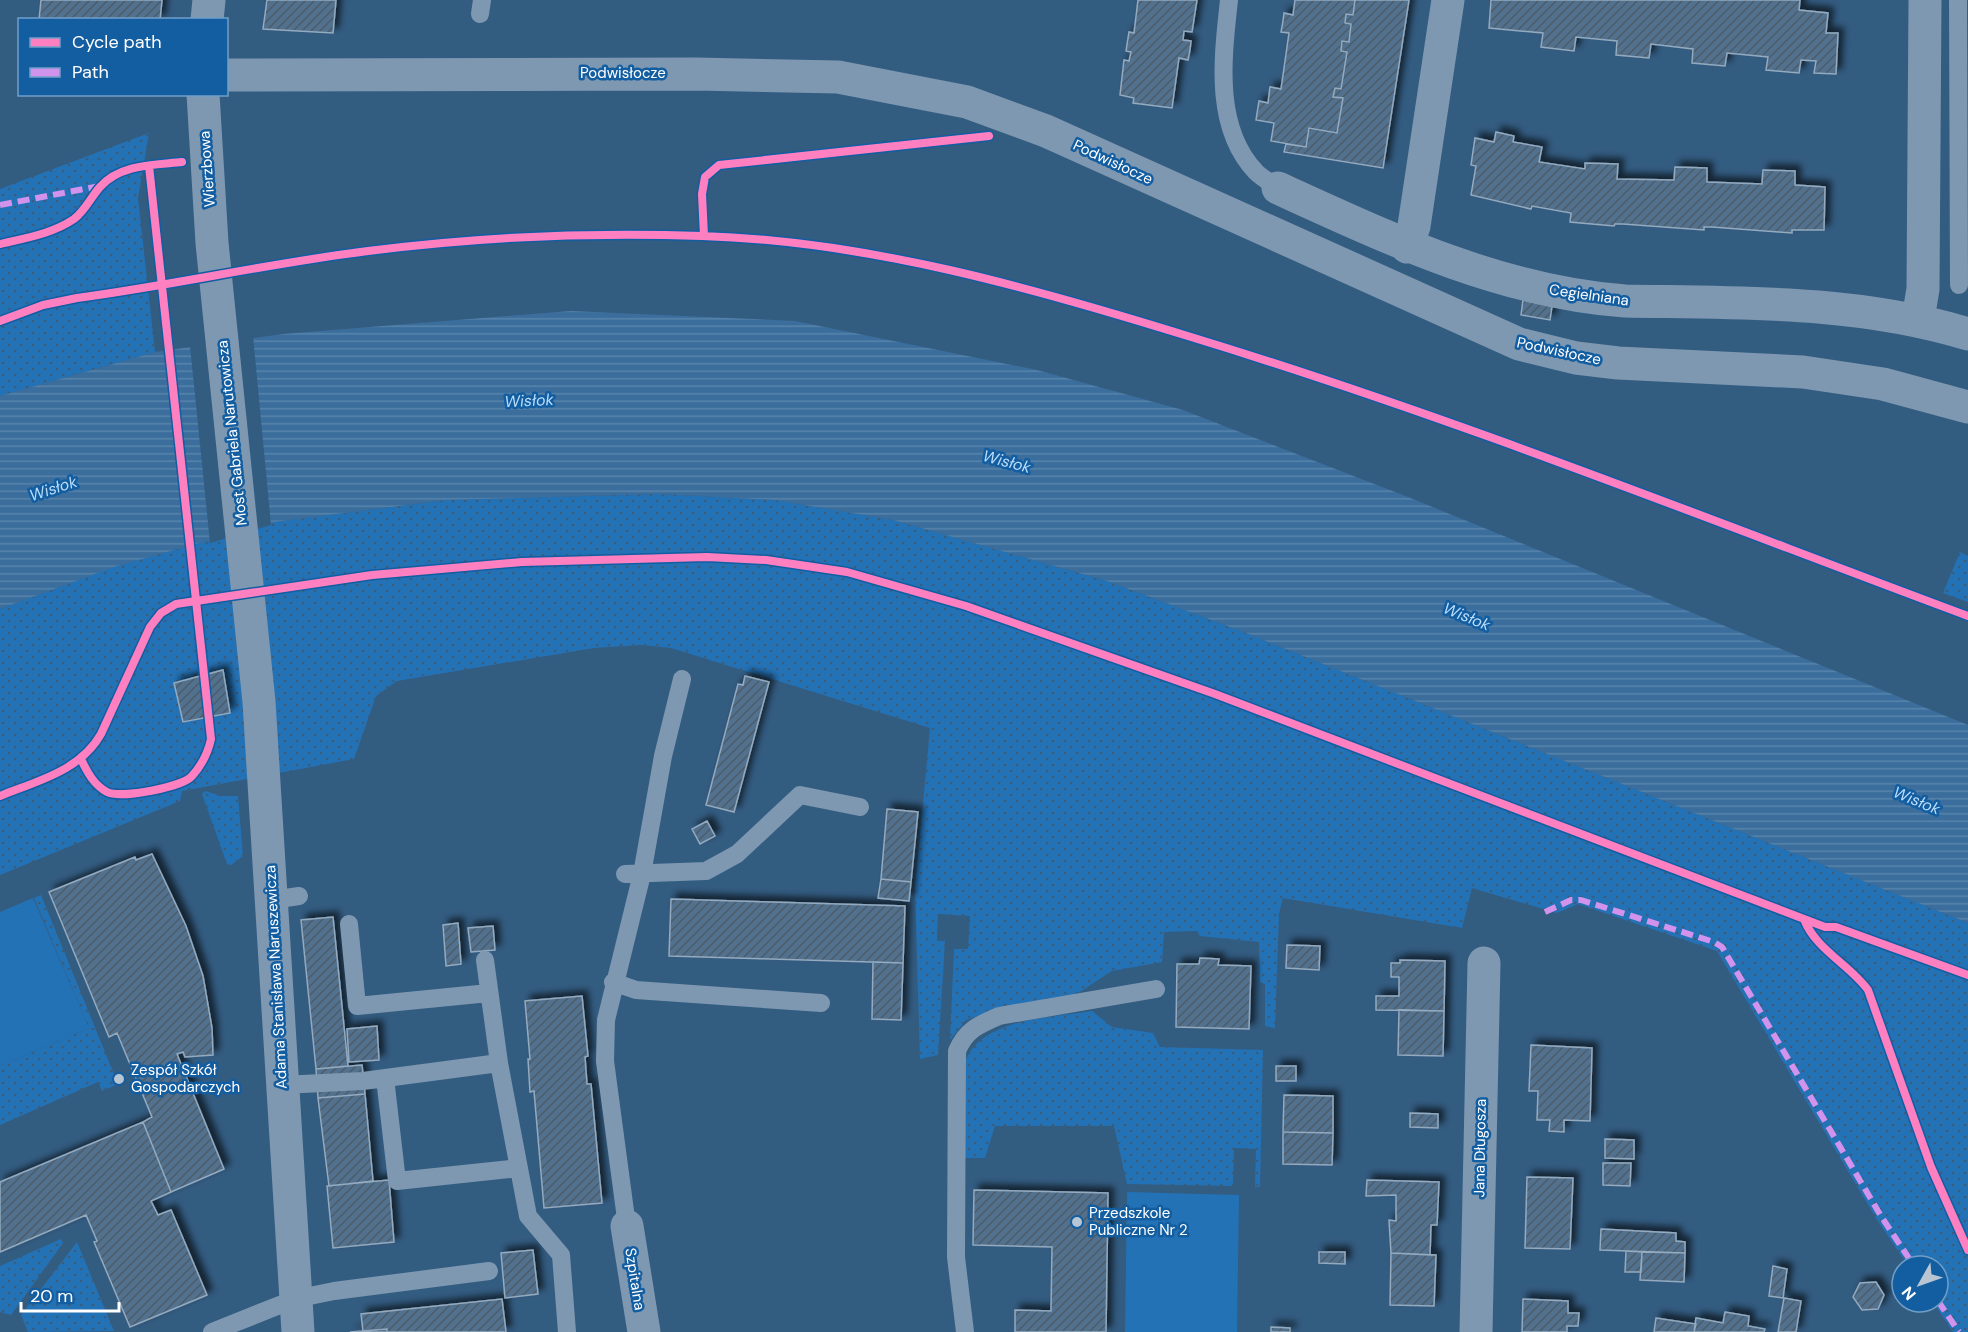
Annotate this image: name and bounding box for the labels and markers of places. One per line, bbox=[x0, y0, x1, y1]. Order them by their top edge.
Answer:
place label: Zespół Szkół Gospodarczych bbox=[131, 1060, 240, 1097]
marker: Zespół Szkół Gospodarczych bbox=[112, 1072, 126, 1086]
place label: Przedszkole Publiczne Nr 2 bbox=[1089, 1203, 1188, 1240]
marker: Przedszkole Publiczne Nr 2 bbox=[1070, 1215, 1084, 1229]

